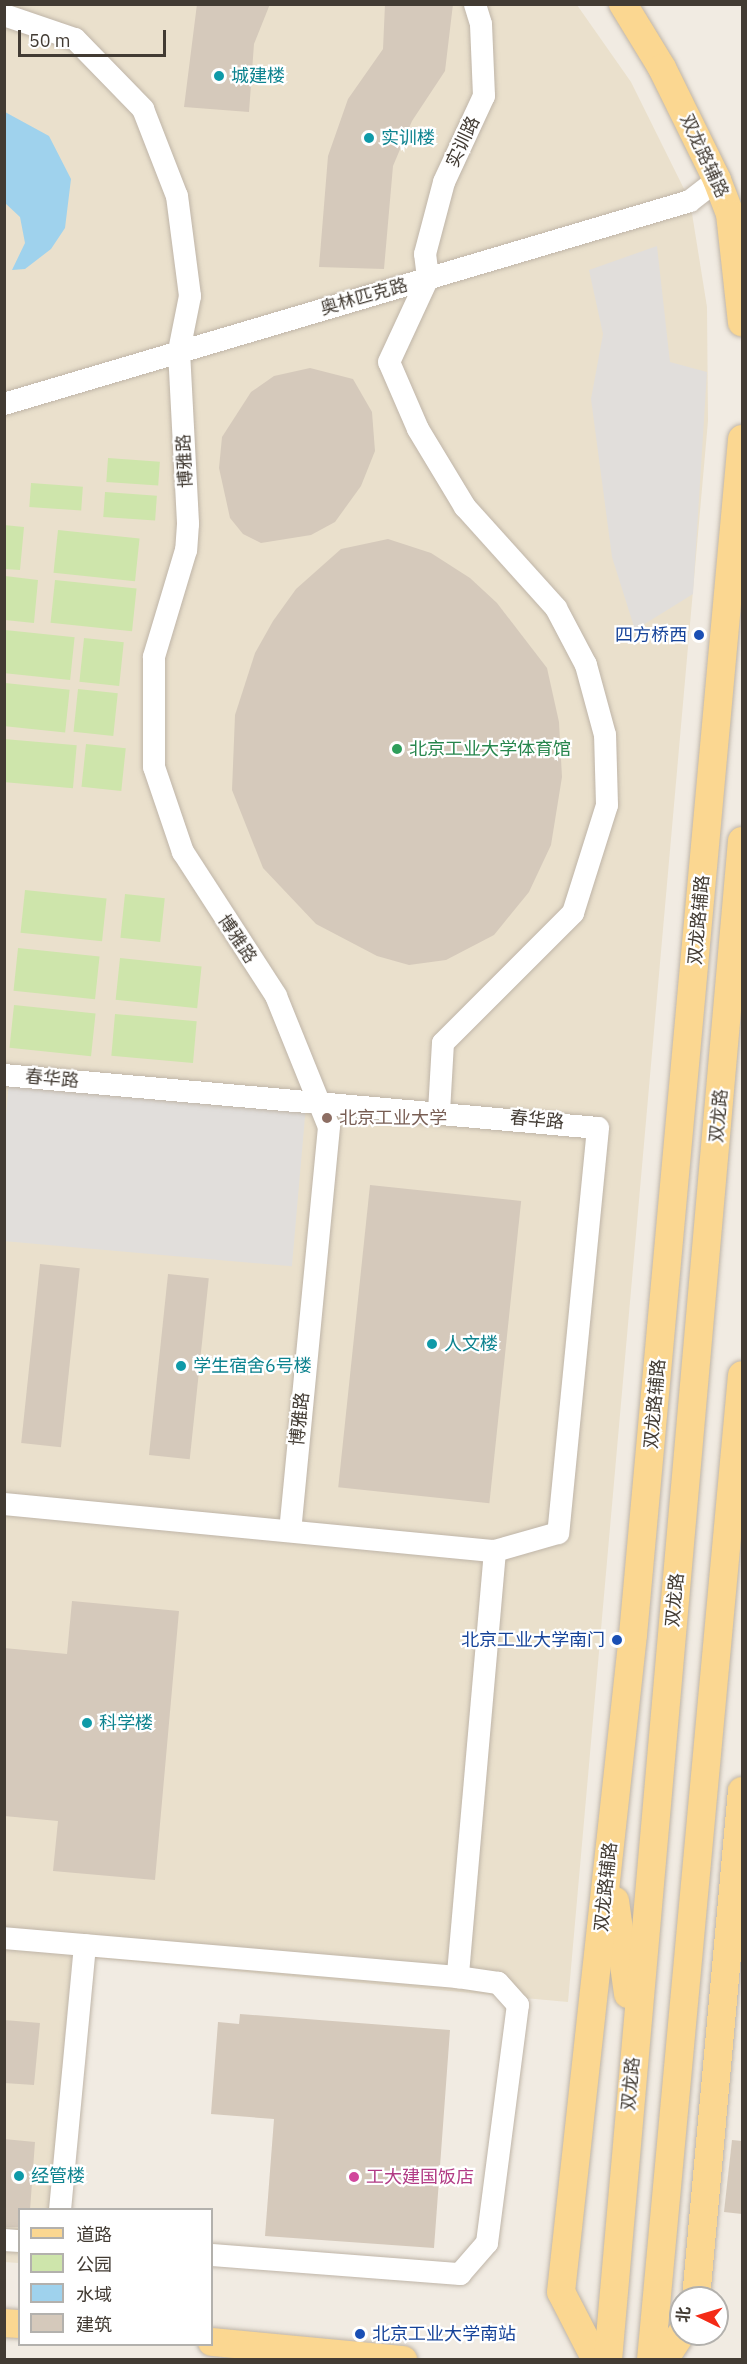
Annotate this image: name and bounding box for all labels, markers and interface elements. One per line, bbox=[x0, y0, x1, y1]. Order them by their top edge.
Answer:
scale bar bbox=[21, 18, 170, 56]
text: 50 m bbox=[29, 29, 71, 52]
place label: 城建楼 bbox=[231, 65, 285, 87]
marker: 城建楼 bbox=[212, 69, 226, 83]
street label: 双龙路辅路 bbox=[675, 111, 733, 201]
street label: 实训路 bbox=[442, 113, 484, 171]
place label: 实训楼 bbox=[381, 127, 435, 149]
marker: 实训楼 bbox=[362, 131, 376, 145]
street label: 奥林匹克路 bbox=[318, 274, 410, 320]
street label: 博雅路 bbox=[173, 433, 197, 489]
place label: 四方桥西 bbox=[615, 624, 687, 646]
marker: 四方桥西 bbox=[692, 628, 706, 642]
place label: 北京工业大学体育馆 bbox=[409, 738, 571, 760]
marker: 北京工业大学体育馆 bbox=[390, 742, 404, 756]
street label: 双龙路辅路 bbox=[684, 874, 714, 966]
street label: 博雅路 bbox=[213, 911, 261, 967]
street label: 春华路 bbox=[24, 1066, 80, 1092]
street label: 双龙路 bbox=[706, 1088, 732, 1144]
place label: 北京工业大学 bbox=[339, 1107, 447, 1129]
street label: 春华路 bbox=[509, 1107, 565, 1133]
marker: 北京工业大学 bbox=[320, 1111, 334, 1125]
place label: 人文楼 bbox=[444, 1333, 498, 1355]
marker: 人文楼 bbox=[425, 1337, 439, 1351]
place label: 学生宿舍6号楼 bbox=[193, 1355, 312, 1377]
street label: 双龙路辅路 bbox=[640, 1358, 670, 1450]
marker: 学生宿舍6号楼 bbox=[174, 1359, 188, 1373]
street label: 博雅路 bbox=[286, 1391, 314, 1447]
street label: 双龙路 bbox=[662, 1572, 688, 1628]
place label: 北京工业大学南门 bbox=[461, 1629, 605, 1651]
marker: 北京工业大学南门 bbox=[610, 1633, 624, 1647]
place label: 科学楼 bbox=[99, 1712, 153, 1734]
marker: 科学楼 bbox=[80, 1716, 94, 1730]
street label: 双龙路辅路 bbox=[591, 1841, 621, 1933]
street label: 双龙路 bbox=[618, 2056, 644, 2112]
place label: 经管楼 bbox=[31, 2165, 85, 2187]
place label: 工大建国饭店 bbox=[366, 2166, 474, 2188]
marker: 经管楼 bbox=[12, 2169, 26, 2183]
marker: 工大建国饭店 bbox=[347, 2170, 361, 2184]
legend bbox=[18, 2208, 213, 2346]
text: 道路 bbox=[76, 2223, 112, 2246]
text: 公园 bbox=[76, 2253, 112, 2276]
text: 水域 bbox=[76, 2283, 112, 2306]
north arrow bbox=[669, 2286, 729, 2346]
text: 北 bbox=[672, 2306, 694, 2323]
text: 建筑 bbox=[76, 2313, 112, 2336]
place label: 北京工业大学南站 bbox=[372, 2323, 516, 2345]
marker: 北京工业大学南站 bbox=[353, 2327, 367, 2341]

